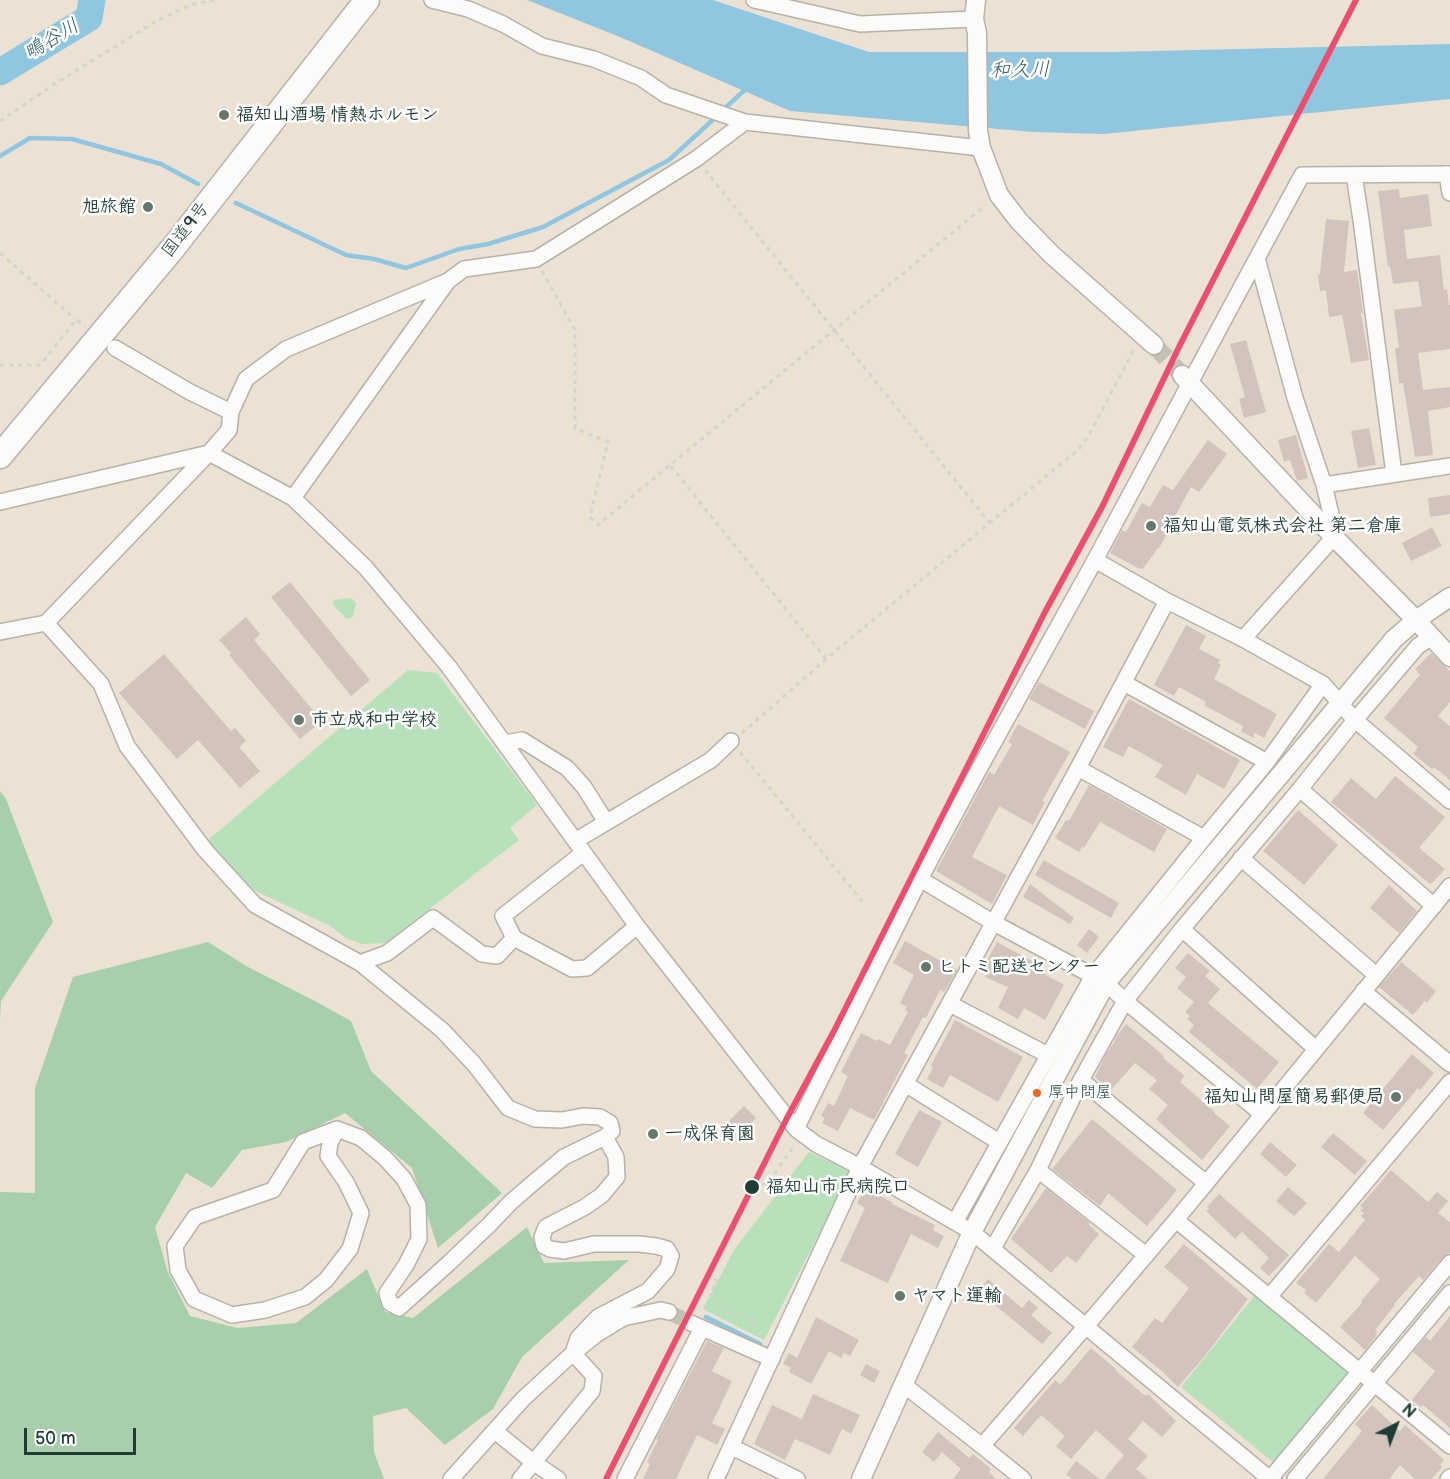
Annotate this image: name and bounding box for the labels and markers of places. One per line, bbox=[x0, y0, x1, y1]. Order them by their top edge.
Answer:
place label: 福知山酒場 情熱ホルモン bbox=[236, 104, 439, 126]
marker: 福知山酒場 情熱ホルモン bbox=[217, 108, 231, 122]
place label: 旭旅館 bbox=[82, 196, 136, 218]
marker: 旭旅館 bbox=[141, 200, 155, 214]
place label: 福知山電気株式会社 第二倉庫 bbox=[1163, 515, 1402, 537]
marker: 福知山電気株式会社 第二倉庫 bbox=[1144, 519, 1158, 533]
place label: 市立成和中学校 bbox=[311, 709, 437, 731]
marker: 市立成和中学校 bbox=[292, 713, 306, 727]
place label: ヒトミ配送センター bbox=[938, 956, 1100, 978]
marker: ヒトミ配送センター bbox=[919, 960, 933, 974]
place label: 厚中問屋 bbox=[1048, 1083, 1112, 1103]
place label: 福知山問屋簡易郵便局 bbox=[1204, 1086, 1384, 1108]
marker: 厚中問屋 bbox=[1031, 1087, 1043, 1099]
marker: 福知山問屋簡易郵便局 bbox=[1389, 1090, 1403, 1104]
place label: 一成保育園 bbox=[665, 1123, 755, 1145]
marker: 一成保育園 bbox=[646, 1127, 660, 1141]
place label: 福知山市民病院口 bbox=[766, 1176, 910, 1198]
marker: 福知山市民病院口 bbox=[743, 1178, 761, 1196]
place label: ヤマト運輸 bbox=[912, 1285, 1002, 1307]
marker: ヤマト運輸 bbox=[893, 1289, 907, 1303]

